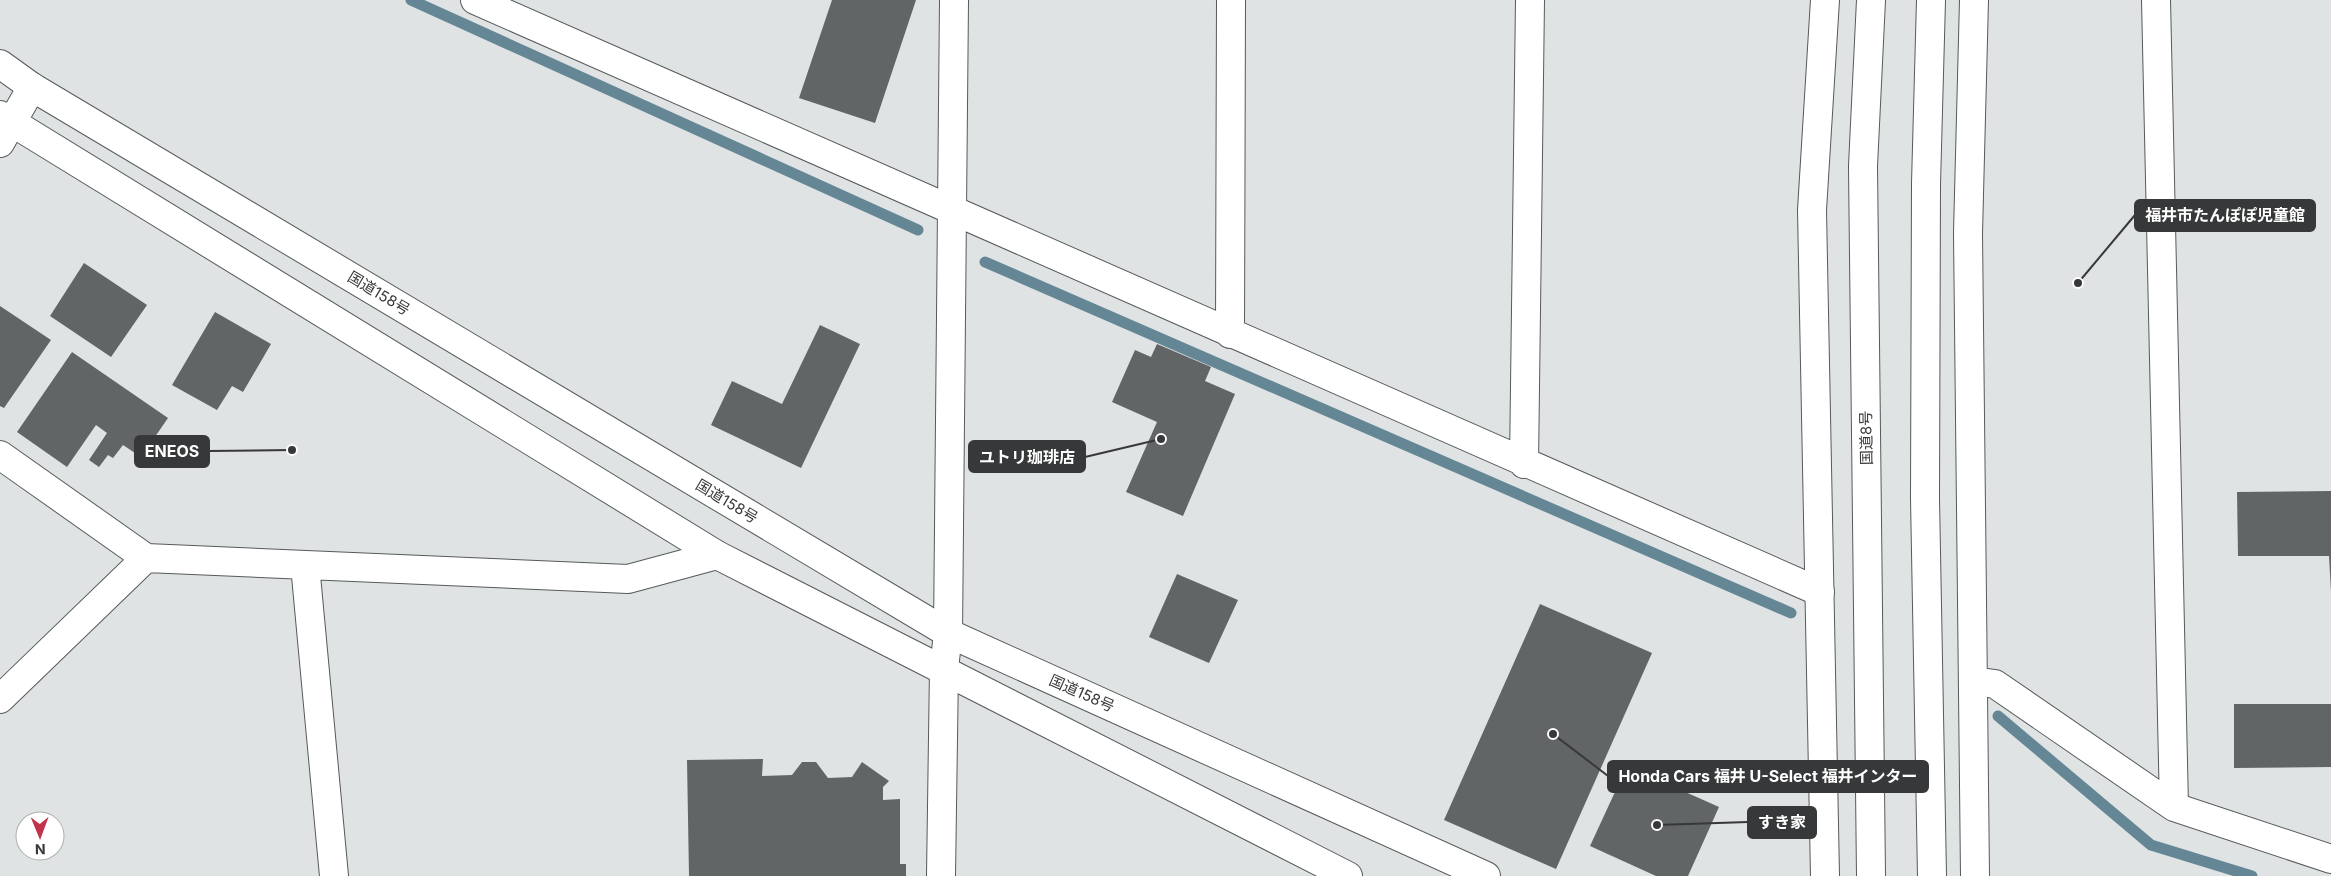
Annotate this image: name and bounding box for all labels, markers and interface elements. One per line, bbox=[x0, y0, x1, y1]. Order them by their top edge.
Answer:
callout: 福井市たんぽぽ児童館 bbox=[2135, 200, 2315, 231]
text: 福井市たんぽぽ児童館 bbox=[2145, 205, 2305, 225]
street label: 国道158号 bbox=[344, 267, 414, 319]
street label: 国道8号 bbox=[1856, 411, 1876, 465]
callout: ENEOS bbox=[135, 436, 209, 467]
text: ENEOS bbox=[145, 441, 199, 461]
callout: ユトリ珈琲店 bbox=[969, 441, 1085, 472]
text: ユトリ珈琲店 bbox=[979, 447, 1075, 467]
street label: 国道158号 bbox=[692, 475, 762, 527]
street label: 国道158号 bbox=[1046, 670, 1118, 716]
callout: Honda Cars 福井 U-Select 福井インター bbox=[1608, 761, 1928, 792]
text: Honda Cars 福井 U-Select 福井インター bbox=[1618, 766, 1918, 786]
callout: すき家 bbox=[1748, 807, 1816, 838]
north arrow bbox=[15, 811, 65, 861]
text: すき家 bbox=[1758, 812, 1806, 832]
text: N bbox=[35, 841, 46, 858]

